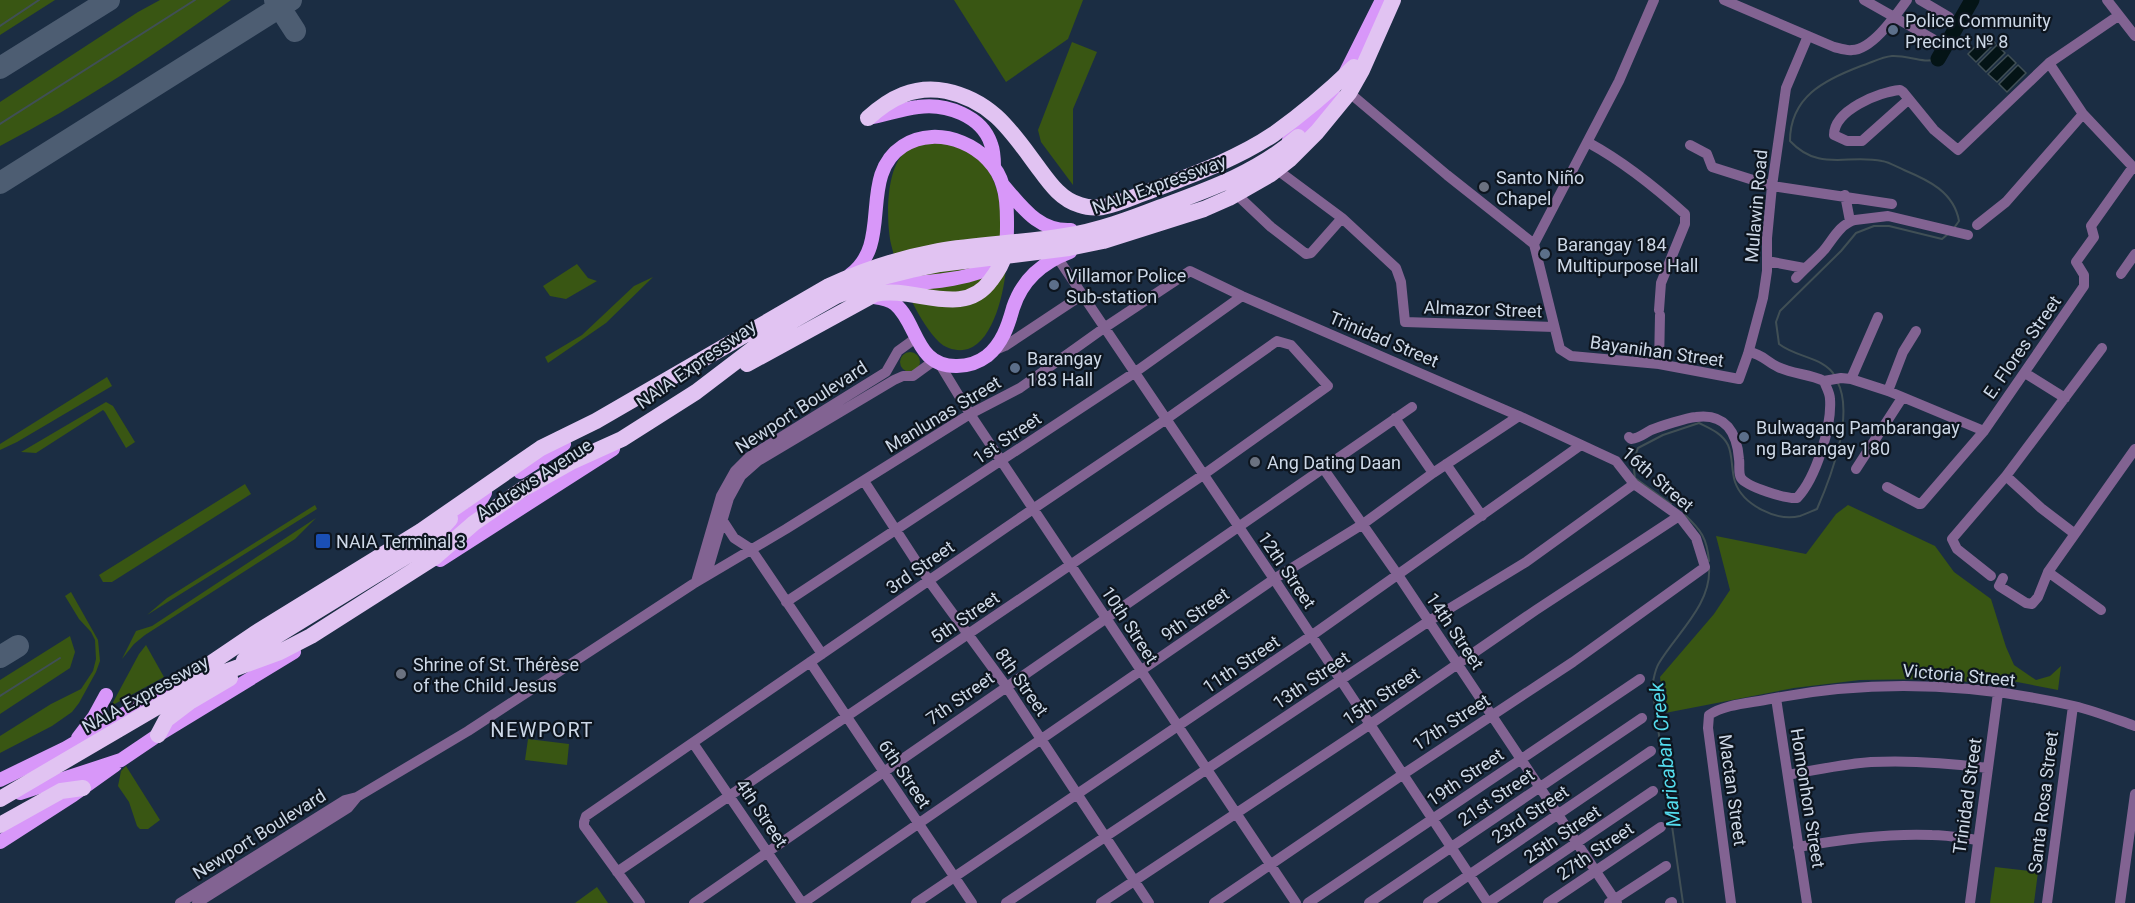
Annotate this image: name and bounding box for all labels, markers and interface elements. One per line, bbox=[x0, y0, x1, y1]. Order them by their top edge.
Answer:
place label: Police Community Precinct № 8 bbox=[1905, 10, 2051, 52]
marker: Police Community Precinct № 8 bbox=[1886, 23, 1900, 37]
street label: Mulawin Road bbox=[1741, 149, 1771, 263]
street label: NAIA Expressway bbox=[1089, 150, 1229, 218]
place label: Santo Niño Chapel bbox=[1496, 167, 1584, 209]
marker: Santo Niño Chapel bbox=[1477, 180, 1491, 194]
place label: Barangay 184 Multipurpose Hall bbox=[1557, 234, 1698, 276]
marker: Barangay 184 Multipurpose Hall bbox=[1538, 247, 1552, 261]
place label: Villamor Police Sub-station bbox=[1066, 265, 1186, 307]
marker: Villamor Police Sub-station bbox=[1047, 278, 1061, 292]
street label: E. Flores Street bbox=[1979, 291, 2065, 402]
street label: Almazor Street bbox=[1423, 296, 1543, 322]
street label: Trinidad Street bbox=[1326, 306, 1442, 372]
street label: NAIA Expressway bbox=[632, 315, 760, 413]
street label: Bayanihan Street bbox=[1589, 331, 1725, 371]
place label: Barangay 183 Hall bbox=[1027, 348, 1102, 390]
street label: Newport Boulevard bbox=[731, 357, 871, 457]
marker: Barangay 183 Hall bbox=[1008, 361, 1022, 375]
street label: Manlunas Street bbox=[882, 371, 1005, 457]
street label: 1st Street bbox=[969, 408, 1045, 468]
place label: Bulwagang Pambarangay ng Barangay 180 bbox=[1756, 417, 1960, 459]
marker: Bulwagang Pambarangay ng Barangay 180 bbox=[1737, 430, 1751, 444]
street label: Andrews Avenue bbox=[472, 434, 596, 524]
street label: 16th Street bbox=[1618, 442, 1698, 516]
place label: Ang Dating Daan bbox=[1267, 452, 1401, 473]
marker: Ang Dating Daan bbox=[1248, 455, 1262, 469]
street label: 12th Street bbox=[1254, 528, 1320, 612]
place label: NAIA Terminal 3 bbox=[336, 531, 466, 552]
marker: NAIA Terminal 3 bbox=[314, 532, 332, 550]
street label: 3rd Street bbox=[882, 536, 958, 598]
street label: 10th Street bbox=[1097, 582, 1163, 668]
street label: 9th Street bbox=[1157, 583, 1233, 645]
street label: 5th Street bbox=[927, 586, 1003, 647]
street label: 14th Street bbox=[1422, 589, 1488, 673]
street label: 11th Street bbox=[1199, 631, 1283, 697]
street label: 8th Street bbox=[991, 644, 1053, 720]
street label: 13th Street bbox=[1269, 647, 1353, 713]
street label: NAIA Expressway bbox=[78, 650, 212, 737]
place label: Shrine of St. Thérèse of the Child Jesus bbox=[413, 654, 579, 696]
street label: Victoria Street bbox=[1902, 660, 2017, 690]
street label: 15th Street bbox=[1339, 663, 1423, 729]
marker: Shrine of St. Thérèse of the Child Jesus bbox=[394, 667, 408, 681]
street label: 7th Street bbox=[922, 667, 998, 729]
water label: Maricaban Creek bbox=[1644, 680, 1686, 829]
street label: 17th Street bbox=[1408, 689, 1494, 755]
district label: NEWPORT bbox=[490, 718, 594, 742]
street label: Homonhon Street bbox=[1787, 727, 1829, 869]
street label: Santa Rosa Street bbox=[2024, 730, 2062, 874]
street label: Mactan Street bbox=[1715, 733, 1751, 847]
street label: 6th Street bbox=[875, 736, 936, 812]
street label: Trinidad Street bbox=[1948, 737, 1986, 855]
street label: 19th Street bbox=[1423, 744, 1507, 810]
street label: 21st Street bbox=[1454, 764, 1538, 830]
street label: 4th Street bbox=[732, 775, 793, 851]
street label: 23rd Street bbox=[1488, 781, 1573, 847]
street label: Newport Boulevard bbox=[189, 785, 329, 883]
street label: 25th Street bbox=[1520, 801, 1604, 867]
street label: 27th Street bbox=[1553, 818, 1637, 884]

